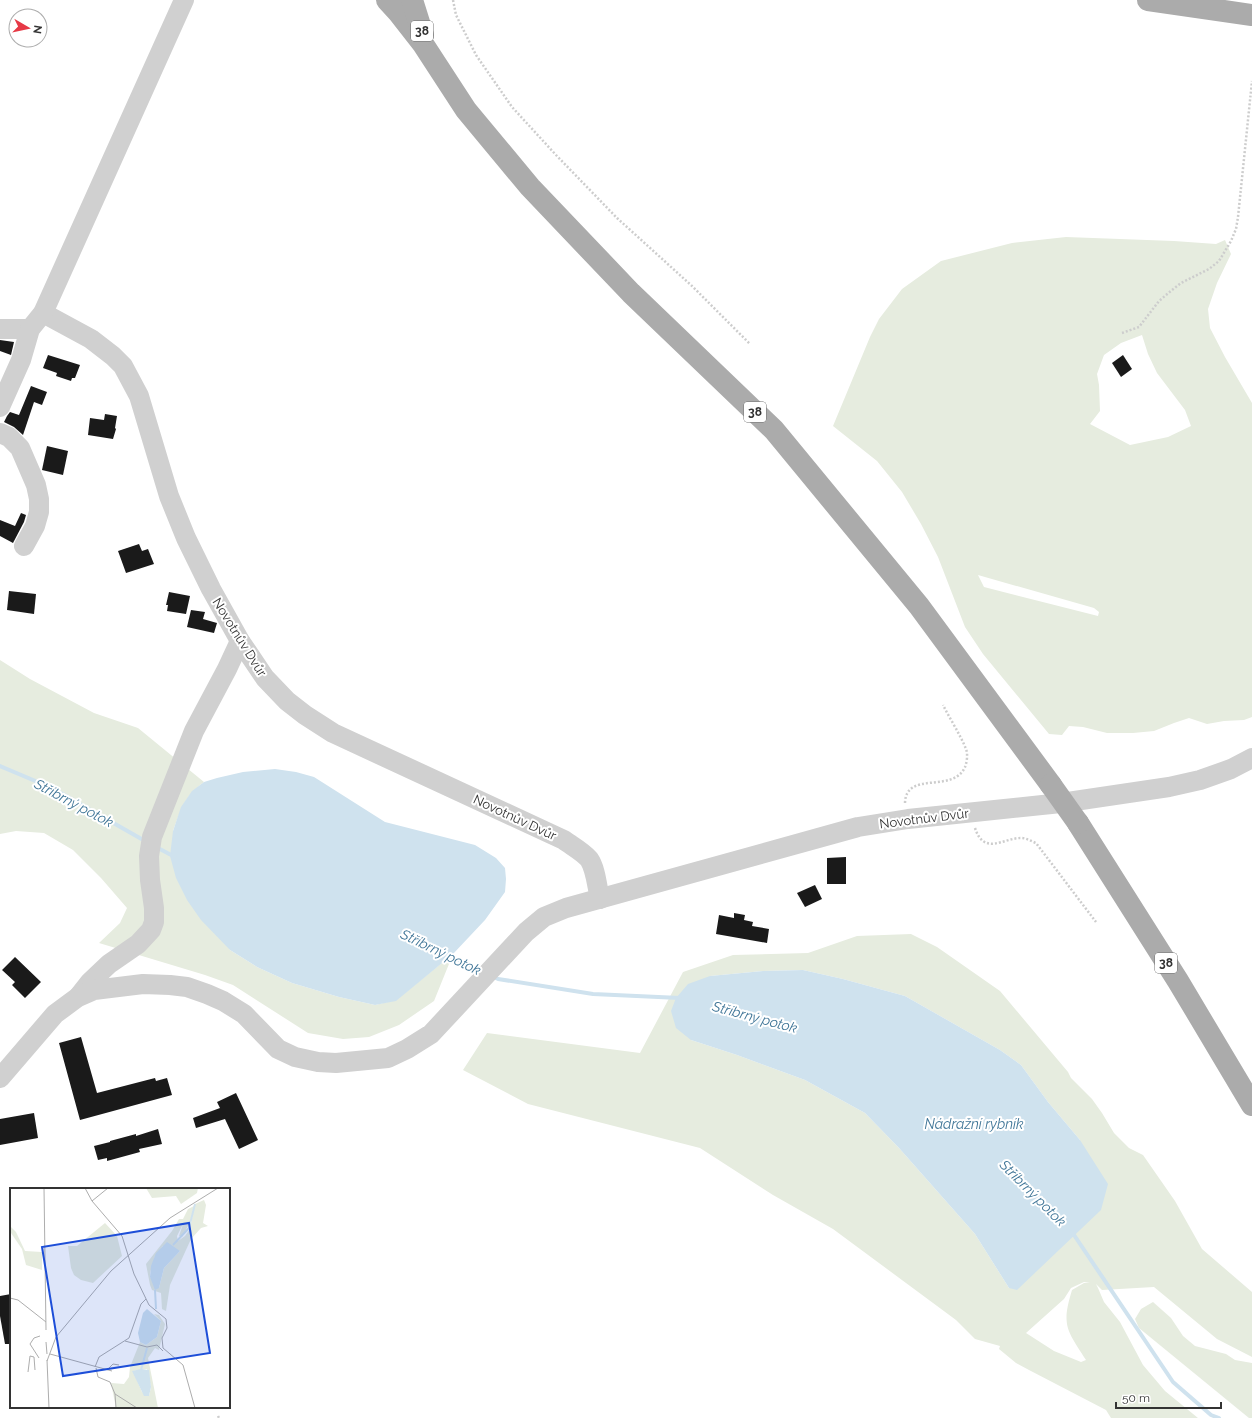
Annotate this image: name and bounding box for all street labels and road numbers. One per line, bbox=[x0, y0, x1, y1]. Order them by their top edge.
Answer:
road number: 38 bbox=[411, 21, 433, 41]
road number: 38 bbox=[744, 402, 766, 422]
street label: Novotnův Dvůr bbox=[209, 595, 270, 680]
street label: Novotnův Dvůr bbox=[471, 792, 559, 843]
street label: Novotnův Dvůr bbox=[879, 806, 970, 831]
road number: 38 bbox=[1155, 953, 1177, 973]

